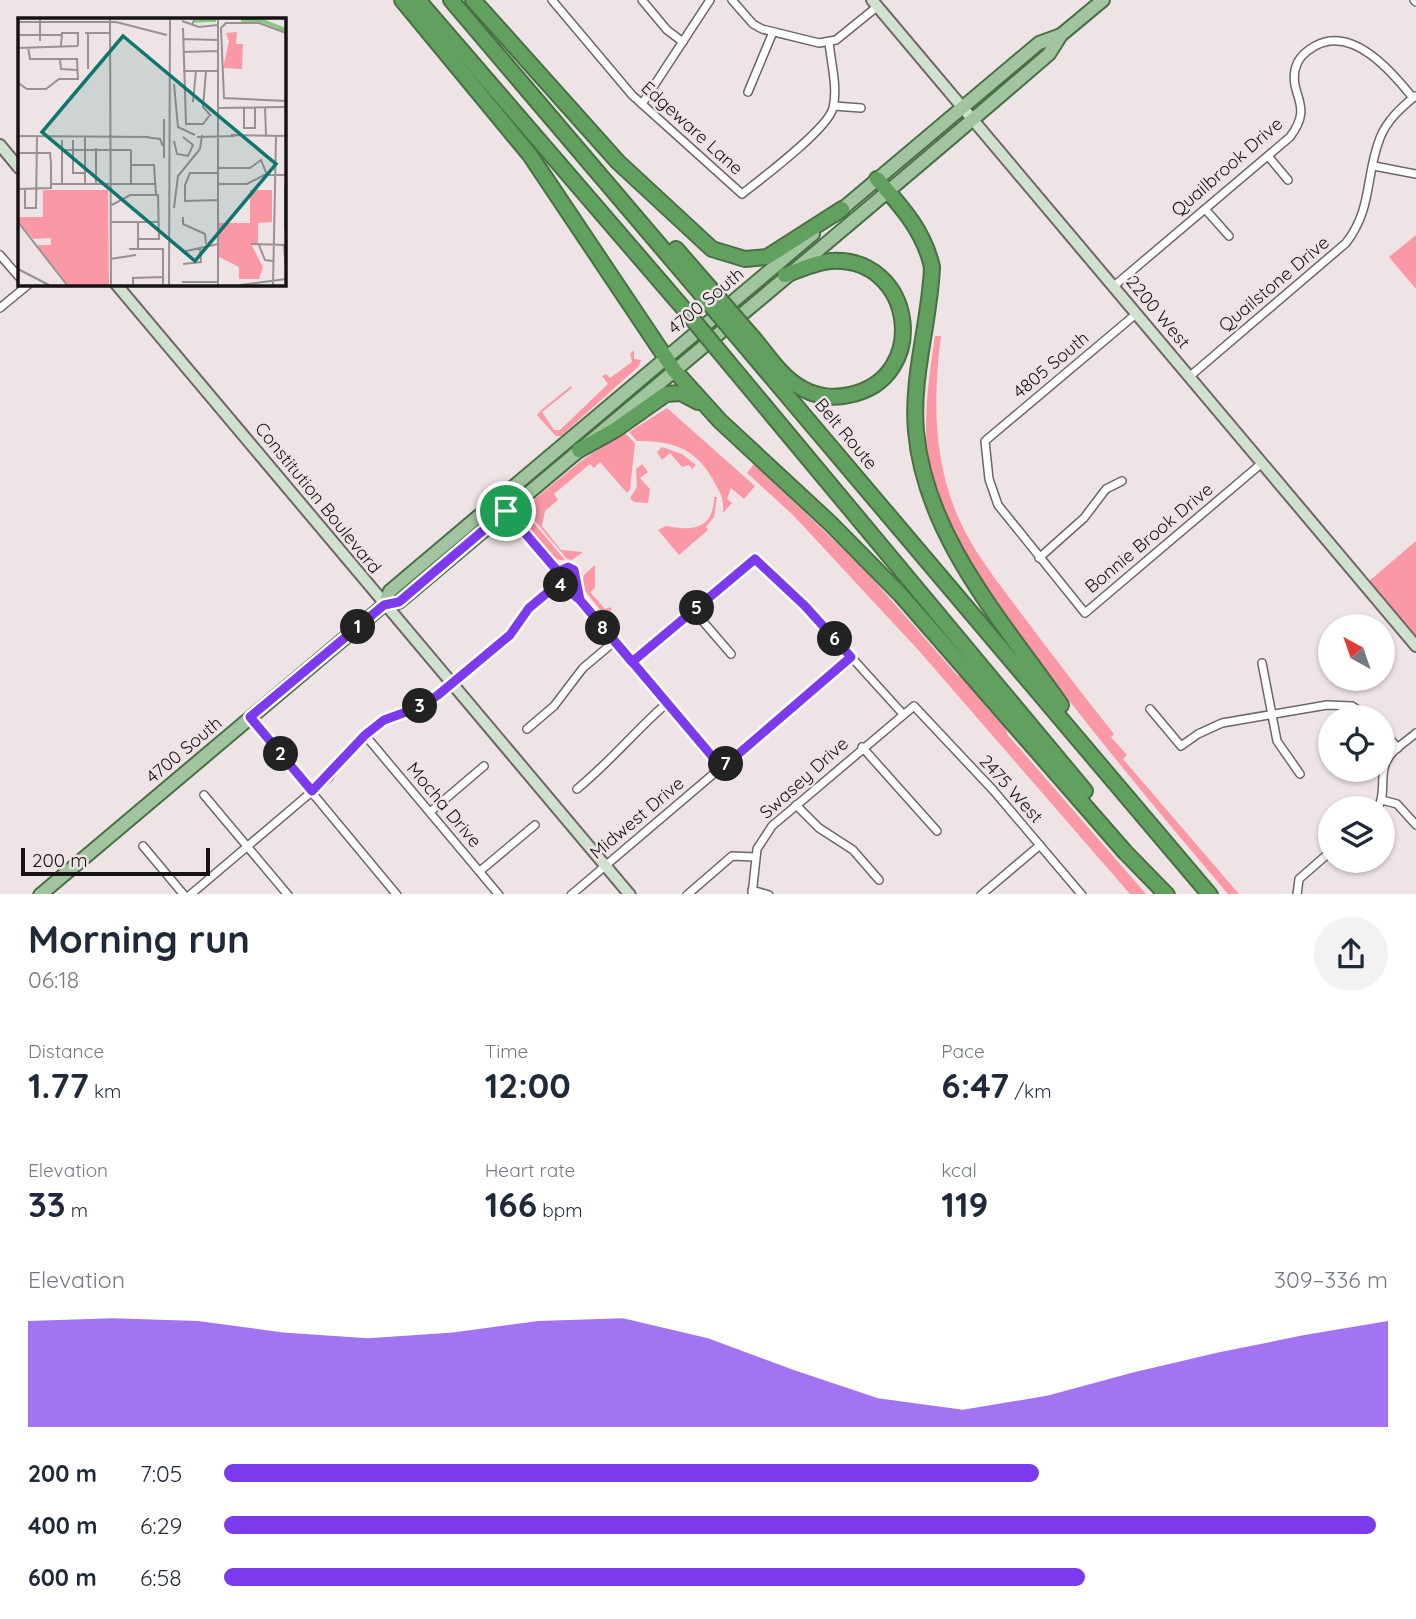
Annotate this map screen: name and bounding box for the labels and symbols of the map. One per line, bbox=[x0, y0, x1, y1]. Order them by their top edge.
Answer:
inset map bbox=[18, 18, 285, 285]
street label: Edgeware Lane bbox=[637, 76, 748, 179]
street label: Quailbrook Drive bbox=[1166, 112, 1287, 221]
street label: Quailstone Drive bbox=[1214, 231, 1334, 337]
street label: 4700 South bbox=[663, 262, 748, 339]
street label: 2200 West bbox=[1121, 271, 1196, 353]
street label: 4805 South bbox=[1008, 326, 1093, 403]
street label: Belt Route bbox=[810, 393, 883, 474]
street label: Constitution Boulevard bbox=[250, 417, 387, 578]
street label: Bonnie Brook Drive bbox=[1080, 477, 1217, 598]
pin bbox=[476, 481, 536, 541]
pin: 4 bbox=[544, 568, 578, 602]
pin: 5 bbox=[680, 590, 714, 626]
pin: 1 bbox=[340, 610, 376, 644]
pin: 8 bbox=[586, 610, 620, 646]
north arrow bbox=[1318, 614, 1395, 691]
pin: 6 bbox=[818, 622, 852, 656]
pin: 3 bbox=[402, 688, 438, 724]
street label: 4700 South bbox=[141, 711, 226, 788]
street label: Swasey Drive bbox=[754, 732, 853, 824]
pin: 2 bbox=[264, 736, 298, 772]
pin: 7 bbox=[708, 746, 744, 782]
street label: 2475 West bbox=[975, 750, 1048, 828]
street label: Mocha Drive bbox=[402, 757, 487, 852]
street label: Midwest Drive bbox=[585, 771, 689, 864]
scale bar bbox=[21, 846, 210, 877]

